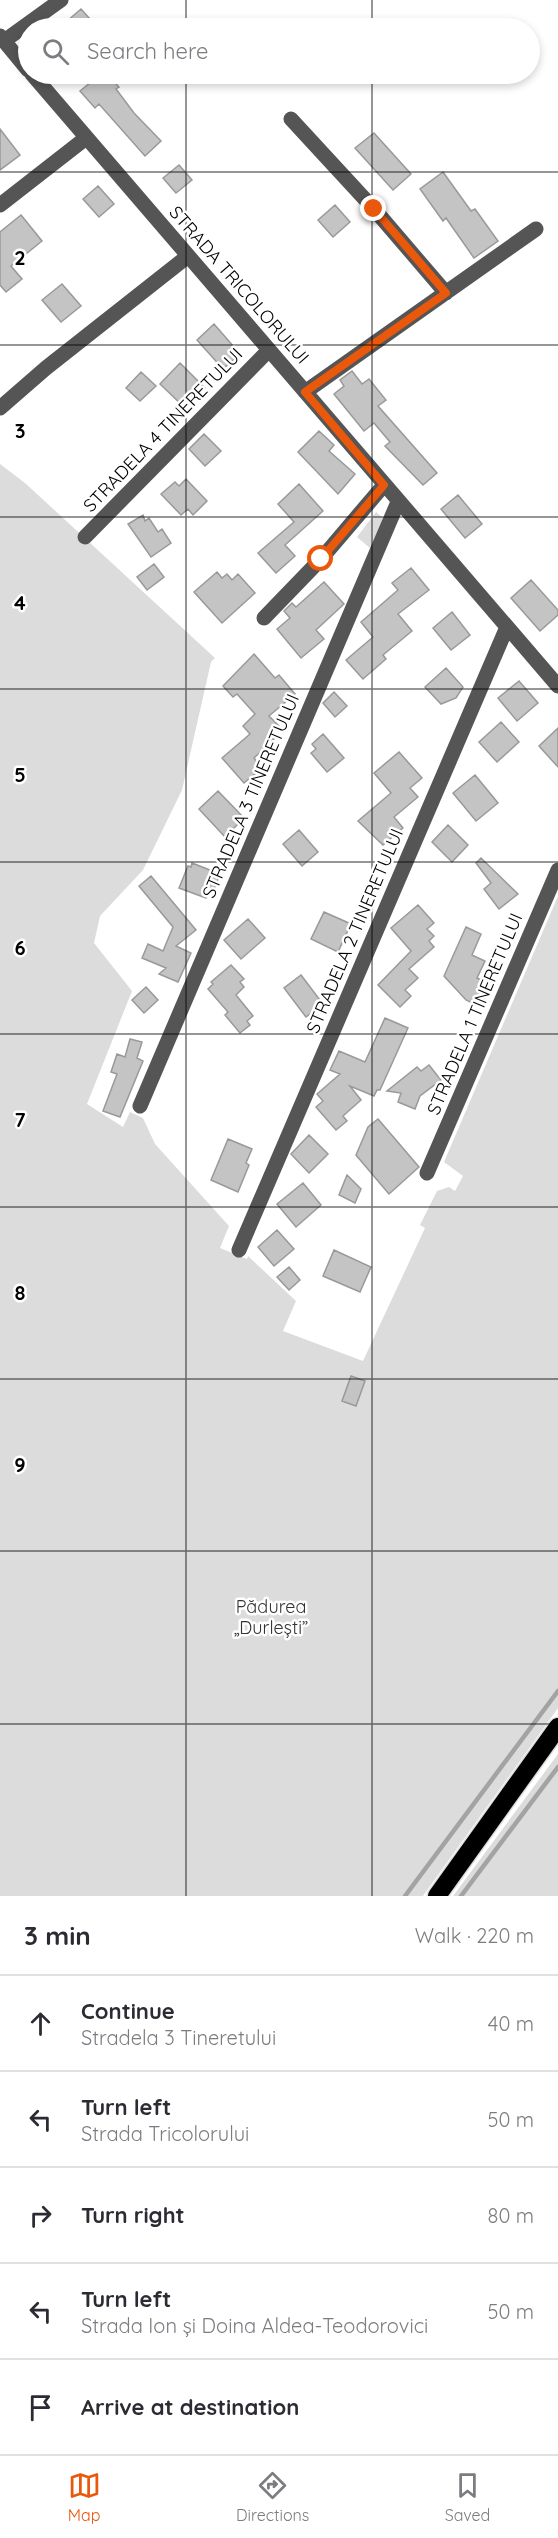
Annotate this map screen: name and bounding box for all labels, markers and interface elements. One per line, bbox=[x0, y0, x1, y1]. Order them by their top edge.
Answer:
search box bbox=[18, 18, 540, 84]
icon: search bbox=[39, 35, 72, 68]
text: Search here bbox=[87, 37, 208, 65]
route end bbox=[360, 195, 386, 221]
street label: STRADA TRICOLORULUI bbox=[165, 201, 314, 368]
text: 2 bbox=[14, 245, 26, 270]
street label: STRADELA 4 TINERETULUI bbox=[78, 343, 247, 517]
text: 3 bbox=[15, 418, 25, 443]
route start bbox=[307, 545, 333, 571]
text: 4 bbox=[14, 590, 26, 615]
street label: STRADELA 3 TINERETULUI bbox=[197, 690, 304, 901]
text: 5 bbox=[14, 762, 26, 787]
street label: STRADELA 2 TINERETULUI bbox=[301, 825, 408, 1037]
street label: STRADELA 1 TINERETULUI bbox=[422, 910, 527, 1118]
text: 6 bbox=[14, 935, 26, 960]
text: 7 bbox=[15, 1107, 26, 1132]
text: 8 bbox=[15, 1280, 26, 1305]
text: 9 bbox=[14, 1452, 26, 1477]
park label: Pădurea „Durlești” bbox=[234, 1595, 308, 1639]
text: 3 min bbox=[24, 1919, 91, 1952]
text: Walk · 220 m bbox=[415, 1923, 534, 1948]
text: Continue bbox=[81, 1997, 175, 2025]
icon: ahead bbox=[24, 2007, 57, 2040]
text: 40 m bbox=[488, 2011, 534, 2036]
text: Stradela 3 Tineretului bbox=[81, 2025, 276, 2050]
text: Turn left bbox=[81, 2093, 171, 2121]
icon: left bbox=[24, 2103, 57, 2136]
text: 50 m bbox=[488, 2107, 534, 2132]
text: Strada Tricolorului bbox=[81, 2121, 249, 2146]
icon: right bbox=[24, 2199, 57, 2232]
text: Turn right bbox=[81, 2201, 185, 2229]
text: 80 m bbox=[488, 2203, 534, 2228]
text: Turn left bbox=[81, 2285, 171, 2313]
icon: left bbox=[24, 2295, 57, 2328]
text: 50 m bbox=[488, 2299, 534, 2324]
text: Strada Ion și Doina Aldea-Teodorovici bbox=[81, 2313, 428, 2338]
icon: arrive bbox=[24, 2391, 57, 2424]
text: Arrive at destination bbox=[81, 2393, 299, 2421]
tab: Map bbox=[68, 2469, 101, 2525]
tab: Directions bbox=[236, 2469, 309, 2525]
tab: Saved bbox=[445, 2469, 490, 2525]

